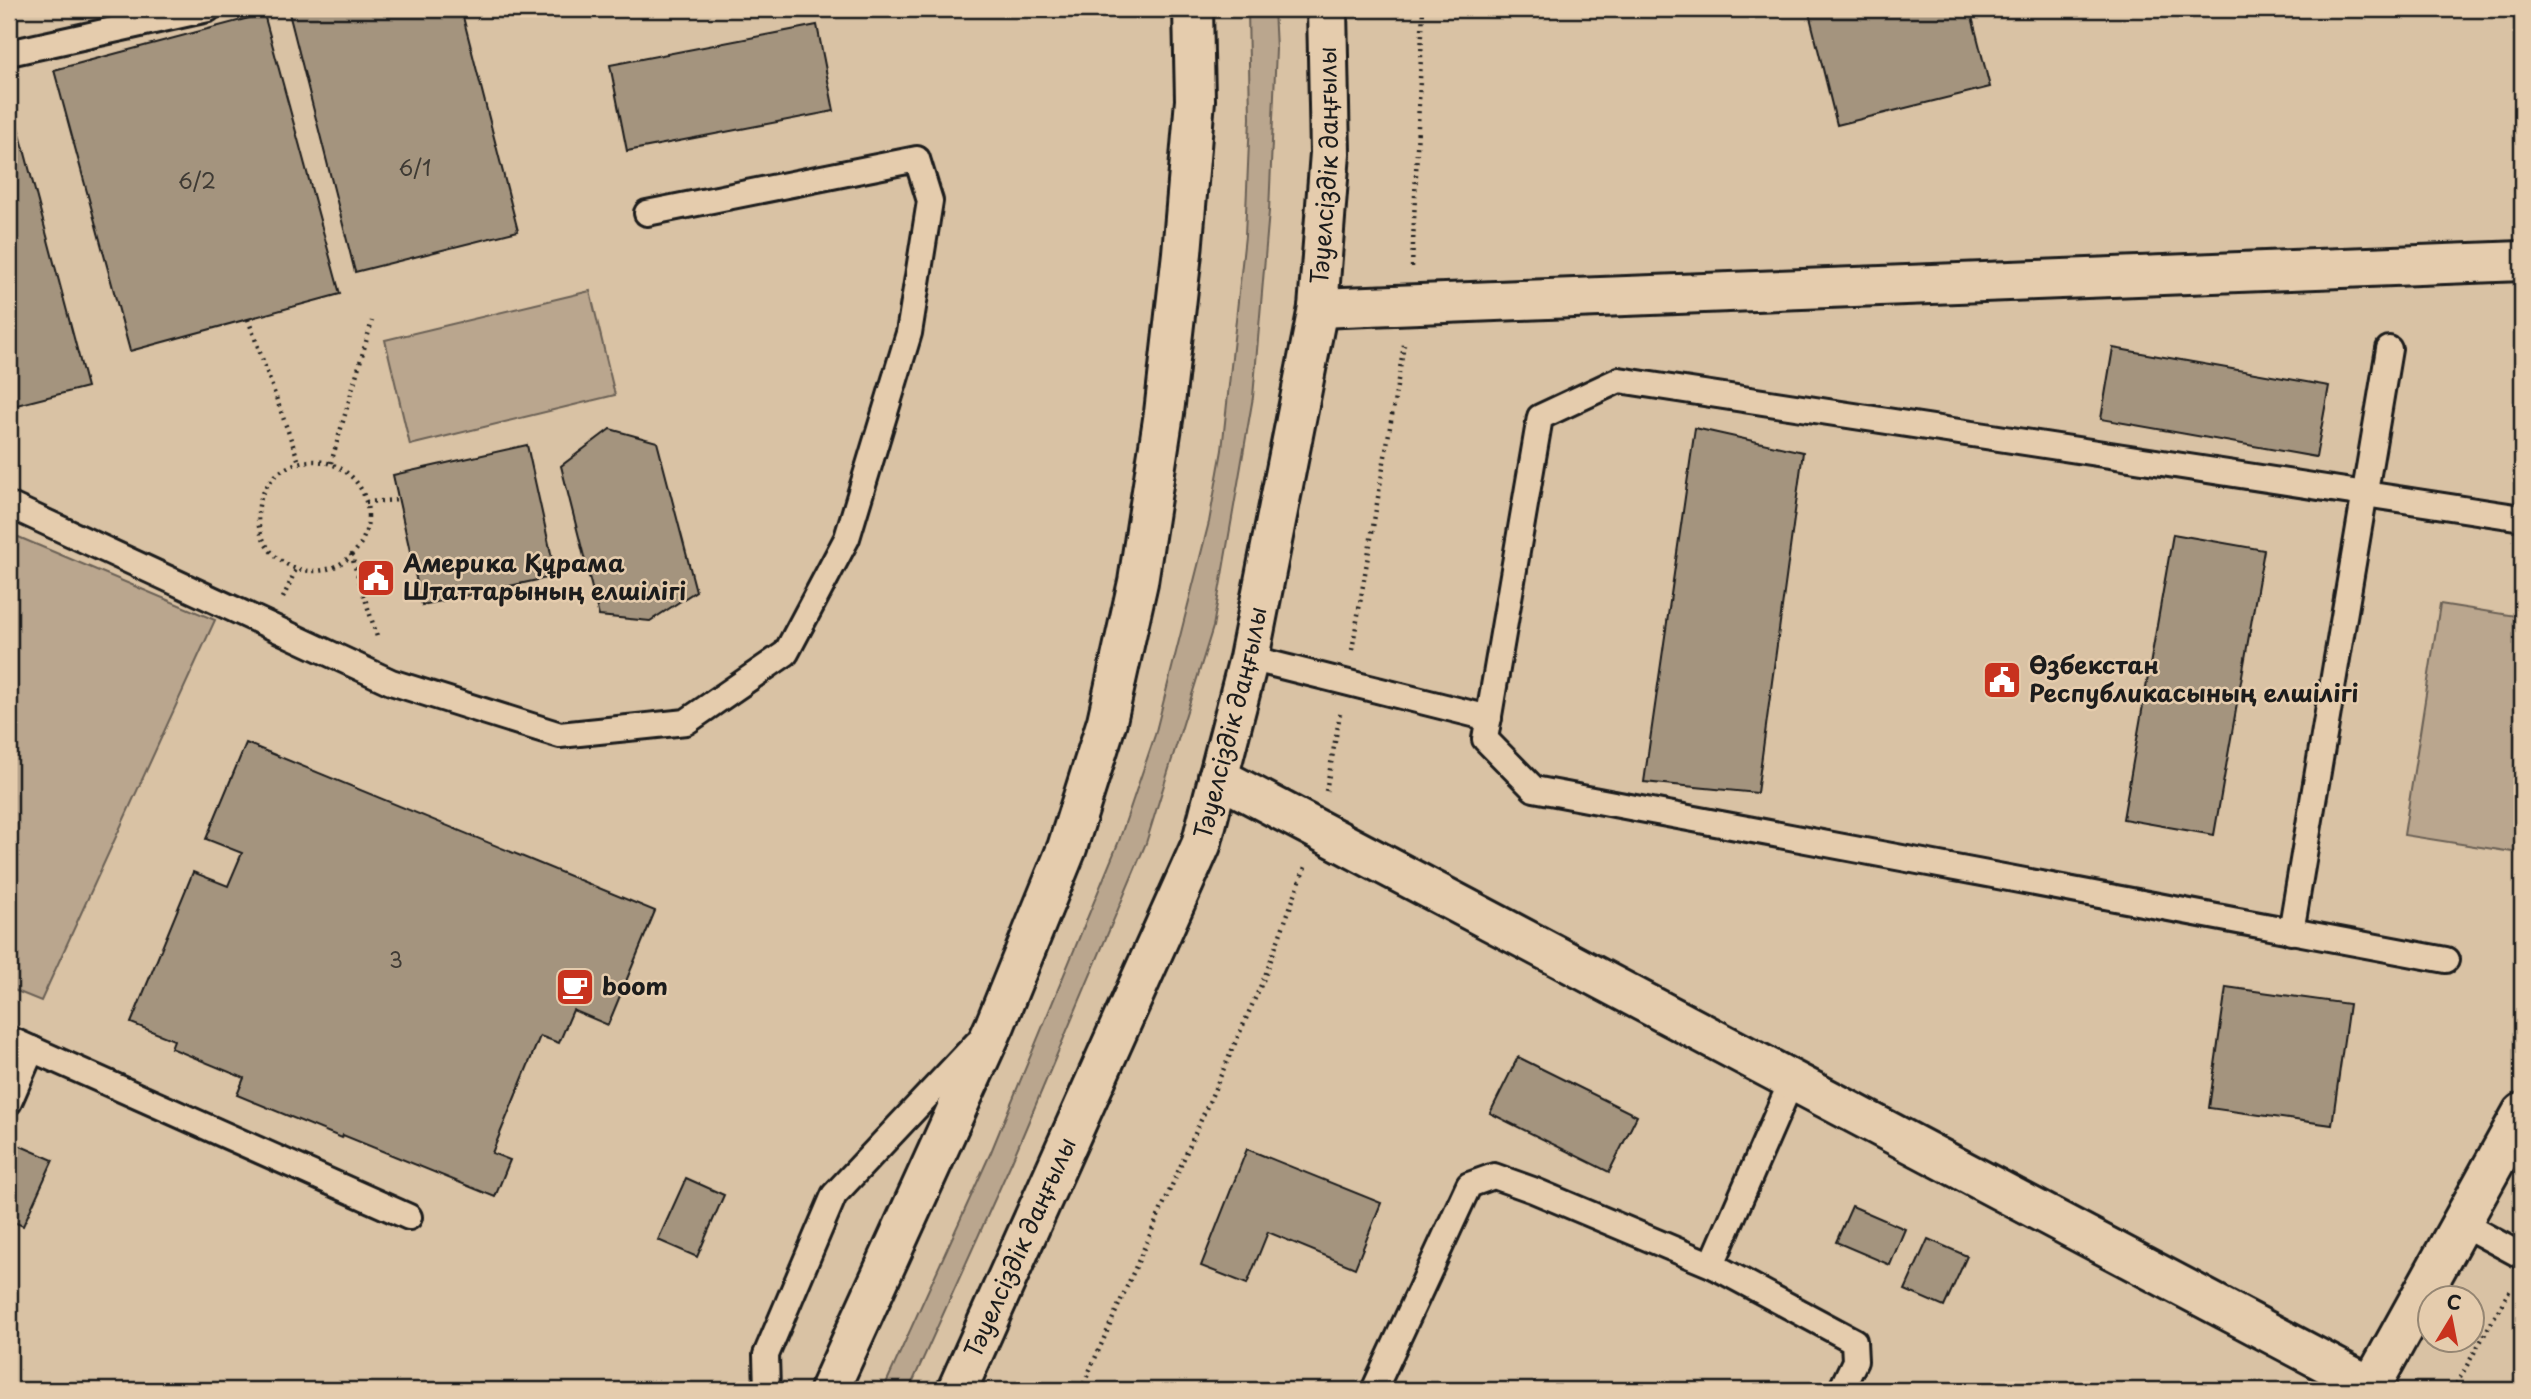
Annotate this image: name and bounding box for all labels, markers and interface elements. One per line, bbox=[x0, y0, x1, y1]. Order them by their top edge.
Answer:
street label: Тәуелсіздік даңғылы bbox=[1300, 46, 1346, 285]
house number: 6/1 bbox=[399, 151, 431, 183]
house number: 6/2 bbox=[178, 164, 216, 196]
place label: Америка Құрама Штаттарының елшілігі bbox=[402, 544, 686, 608]
public building icon: Америка Құрама Штаттарының елшілігі bbox=[355, 557, 397, 599]
street label: Тәуелсіздік даңғылы bbox=[1183, 603, 1275, 842]
place label: Өзбекстан Республикасының елшілігі bbox=[2029, 646, 2359, 710]
public building icon: Өзбекстан Республикасының елшілігі bbox=[1981, 659, 2023, 701]
house number: 3 bbox=[389, 943, 403, 975]
cafe icon: boom bbox=[554, 966, 596, 1008]
place label: boom bbox=[602, 967, 668, 1003]
street label: Тәуелсіздік даңғылы bbox=[954, 1131, 1084, 1363]
north arrow bbox=[2416, 1284, 2486, 1354]
text: С bbox=[2445, 1286, 2464, 1316]

